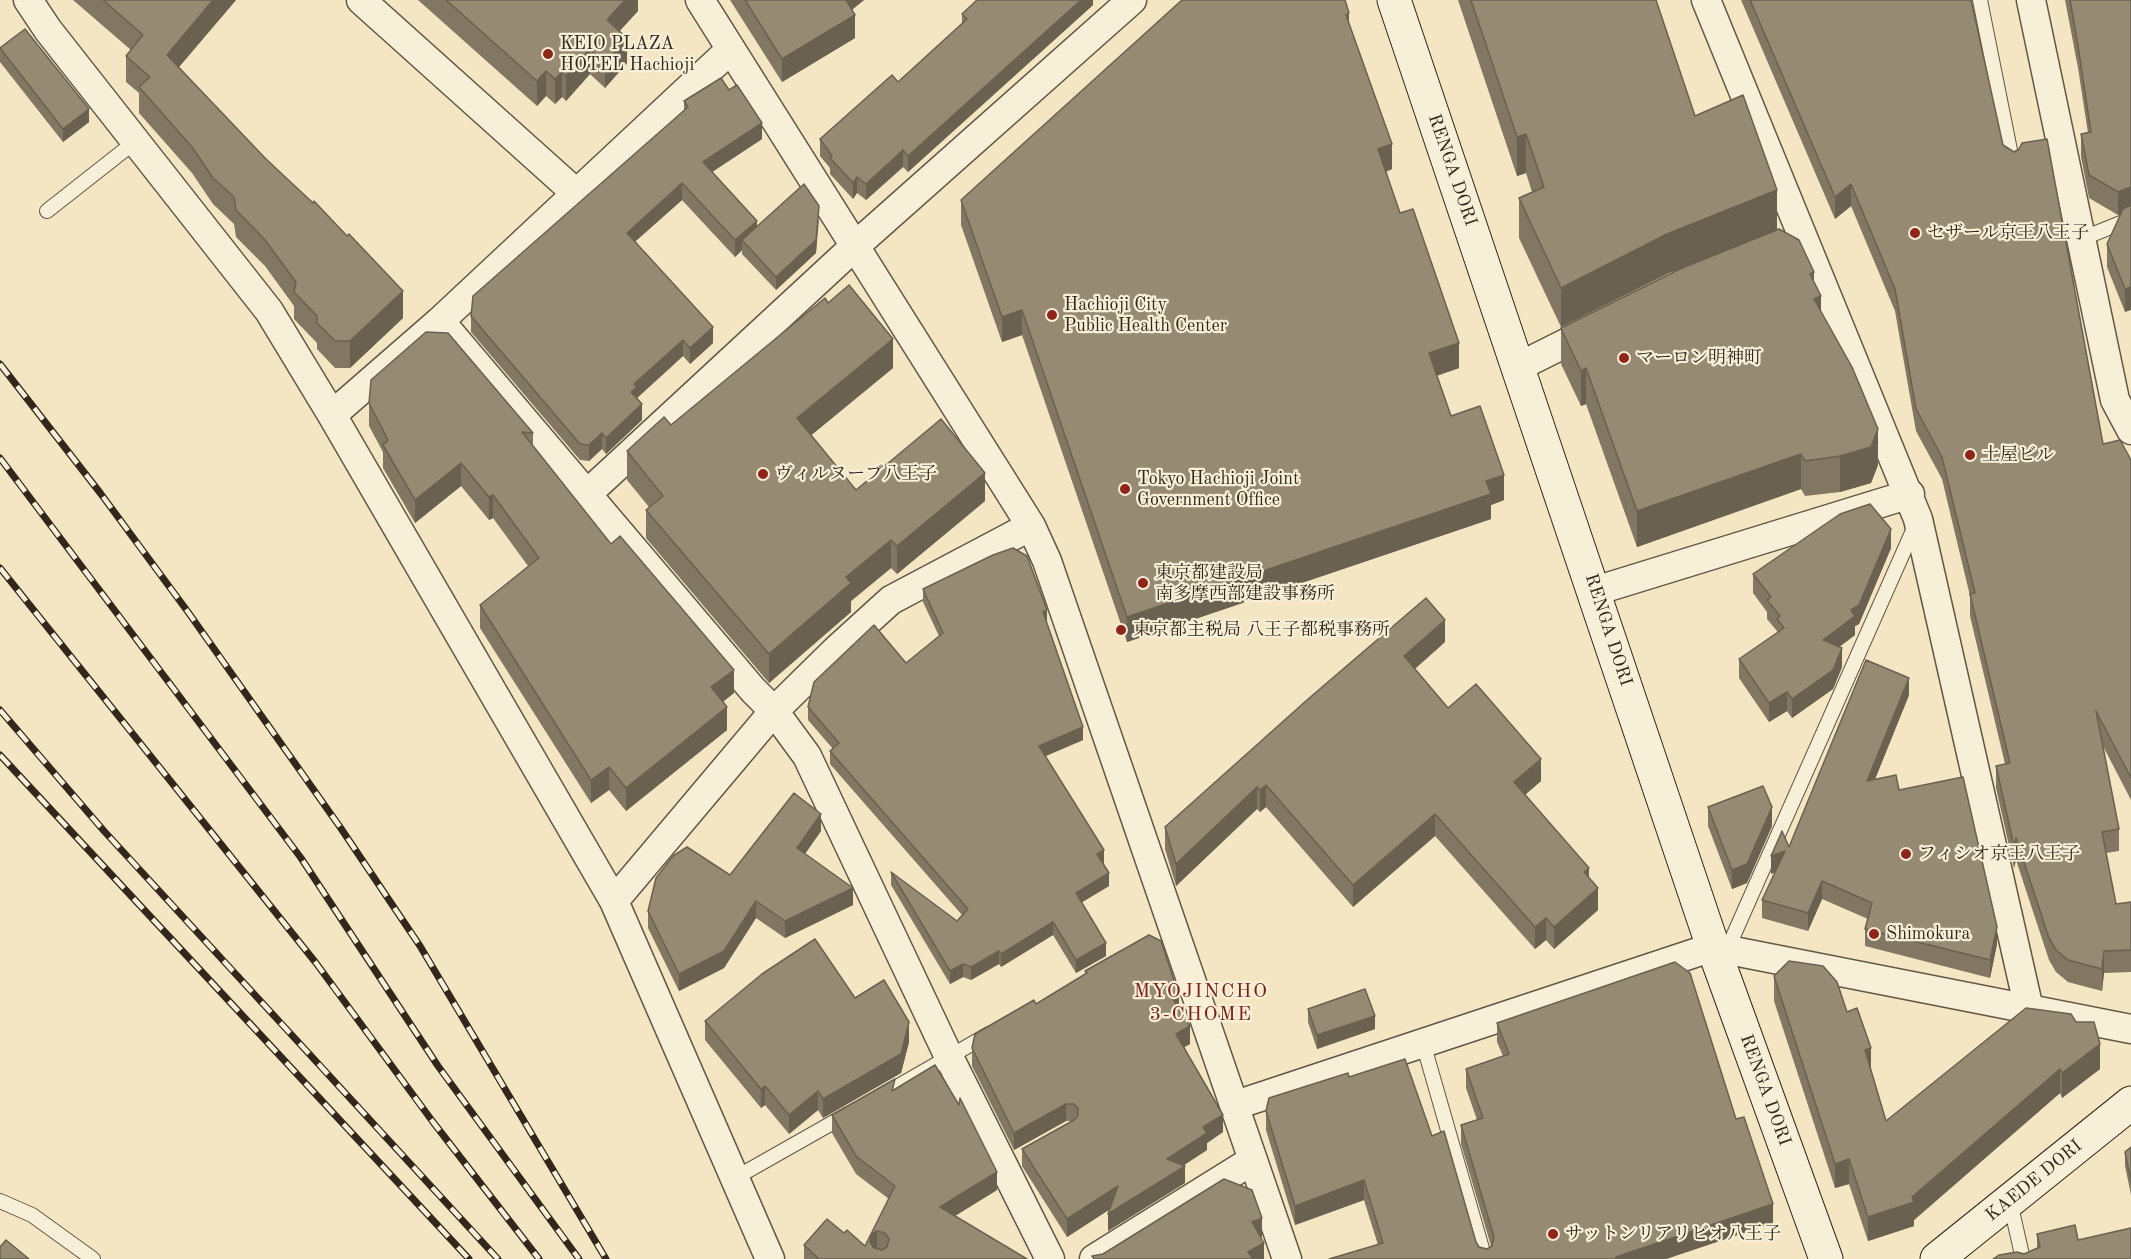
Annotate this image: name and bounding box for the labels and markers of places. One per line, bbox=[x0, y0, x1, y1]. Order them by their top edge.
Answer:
place label: KEIO PLAZA HOTEL Hachioji bbox=[560, 33, 694, 76]
marker: KEIO PLAZA HOTEL Hachioji bbox=[541, 47, 555, 61]
place label: セザール京王八王子 bbox=[1927, 222, 2089, 244]
marker: セザール京王八王子 bbox=[1908, 226, 1922, 240]
place label: Hachioji City Public Health Center bbox=[1064, 294, 1227, 336]
marker: Hachioji City Public Health Center bbox=[1045, 308, 1059, 322]
place label: マーロン明神町 bbox=[1636, 347, 1762, 369]
marker: マーロン明神町 bbox=[1617, 351, 1631, 365]
place label: 土屋ビル bbox=[1982, 444, 2054, 466]
marker: 土屋ビル bbox=[1963, 448, 1977, 462]
place label: ヴィルヌーブ八王子 bbox=[775, 463, 937, 485]
marker: ヴィルヌーブ八王子 bbox=[756, 467, 770, 481]
place label: Tokyo Hachioji Joint Government Office bbox=[1137, 468, 1299, 510]
marker: Tokyo Hachioji Joint Government Office bbox=[1118, 482, 1132, 496]
place label: 東京都建設局 南多摩西部建設事務所 bbox=[1155, 562, 1335, 604]
marker: 東京都建設局 南多摩西部建設事務所 bbox=[1136, 576, 1150, 590]
place label: 東京都主税局 八王子都税事務所 bbox=[1133, 619, 1390, 641]
marker: 東京都主税局 八王子都税事務所 bbox=[1114, 623, 1128, 637]
place label: フィシオ京王八王子 bbox=[1918, 843, 2080, 865]
marker: フィシオ京王八王子 bbox=[1899, 847, 1913, 861]
place label: Shimokura bbox=[1886, 923, 1970, 945]
marker: Shimokura bbox=[1867, 927, 1881, 941]
place label: サットンリアリビオ八王子 bbox=[1565, 1223, 1781, 1245]
marker: サットンリアリビオ八王子 bbox=[1546, 1227, 1560, 1241]

